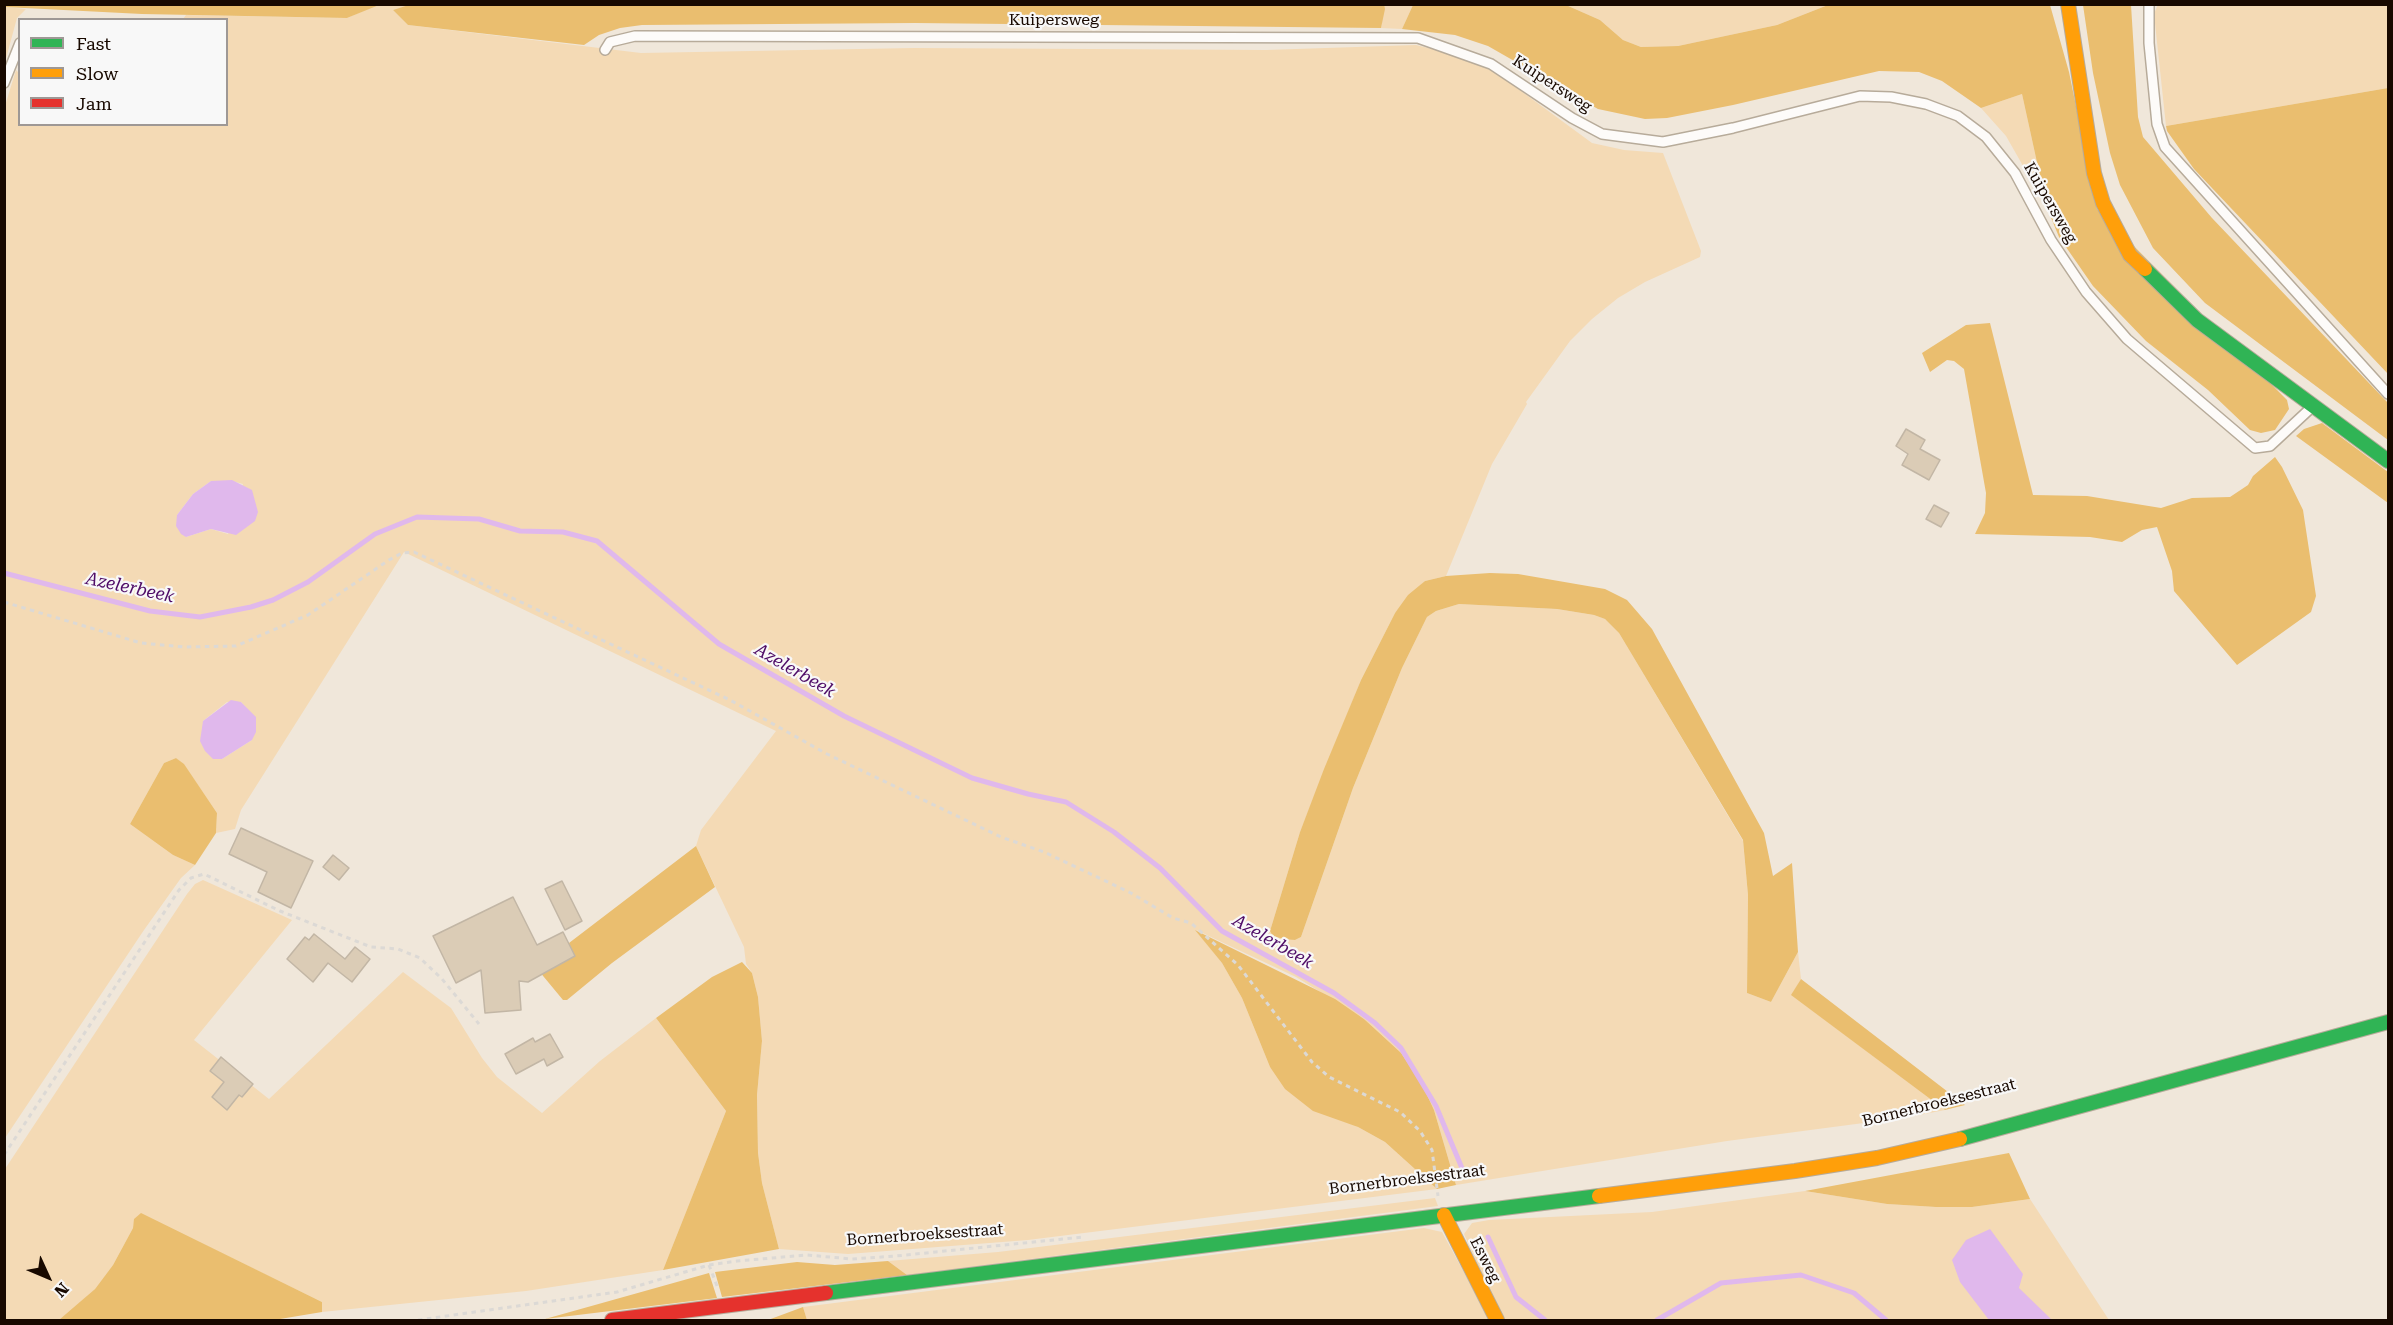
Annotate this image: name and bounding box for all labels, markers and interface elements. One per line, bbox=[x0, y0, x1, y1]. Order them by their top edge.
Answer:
street label: Kuipersweg bbox=[1009, 10, 1099, 30]
legend bbox=[18, 18, 228, 126]
text: Fast bbox=[76, 33, 111, 54]
street label: Kuipersweg bbox=[1509, 51, 1595, 117]
text: Slow bbox=[76, 63, 118, 84]
text: Jam bbox=[76, 93, 112, 114]
street label: Kuipersweg bbox=[2019, 159, 2081, 247]
water label: Azelerbeek bbox=[84, 568, 176, 608]
water label: Azelerbeek bbox=[751, 639, 839, 703]
water label: Azelerbeek bbox=[1229, 910, 1317, 974]
street label: Bornerbroeksestraat bbox=[1860, 1075, 2018, 1131]
street label: Bornerbroeksestraat bbox=[1328, 1161, 1486, 1199]
street label: Bornerbroeksestraat bbox=[846, 1220, 1004, 1250]
street label: Esweg bbox=[1465, 1234, 1505, 1286]
north arrow bbox=[18, 1247, 78, 1307]
text: N bbox=[50, 1279, 72, 1301]

